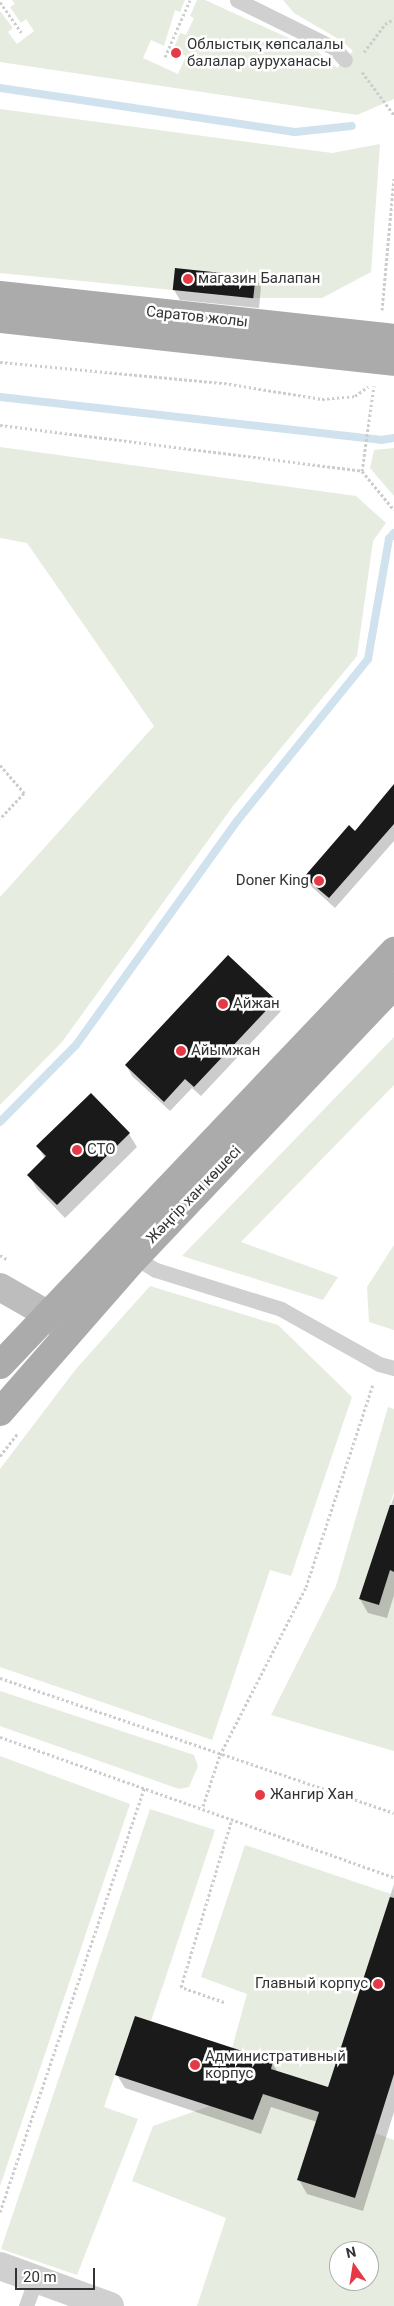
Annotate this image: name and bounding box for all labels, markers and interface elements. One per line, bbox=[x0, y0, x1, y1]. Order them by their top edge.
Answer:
place label: Облыстық көпсалалы балалар ауруханасы bbox=[187, 35, 344, 70]
marker: Облыстық көпсалалы балалар ауруханасы bbox=[169, 46, 183, 60]
place label: магазин Балапан bbox=[198, 270, 320, 288]
marker: магазин Балапан bbox=[182, 273, 194, 285]
street label: Саратов жолы bbox=[145, 303, 249, 331]
place label: Doner King bbox=[236, 872, 309, 890]
marker: Doner King bbox=[313, 875, 325, 887]
place label: Айжан bbox=[233, 995, 280, 1013]
marker: Айжан bbox=[217, 998, 229, 1010]
place label: Айымжан bbox=[191, 1042, 261, 1060]
marker: Айымжан bbox=[175, 1045, 187, 1057]
place label: СТО bbox=[87, 1141, 116, 1159]
street label: Жәңгір хан көшесі bbox=[143, 1142, 245, 1248]
marker: СТО bbox=[71, 1144, 83, 1156]
place label: Жангир Хан bbox=[270, 1786, 354, 1804]
marker: Жангир Хан bbox=[254, 1789, 266, 1801]
place label: Главный корпус bbox=[255, 1975, 368, 1993]
marker: Главный корпус bbox=[372, 1978, 384, 1990]
place label: Административный корпус bbox=[205, 2047, 346, 2082]
marker: Административный корпус bbox=[189, 2059, 201, 2071]
north arrow bbox=[329, 2241, 379, 2291]
text: N bbox=[344, 2243, 357, 2261]
scale bar bbox=[18, 2258, 98, 2290]
text: 20 m bbox=[23, 2268, 57, 2286]

